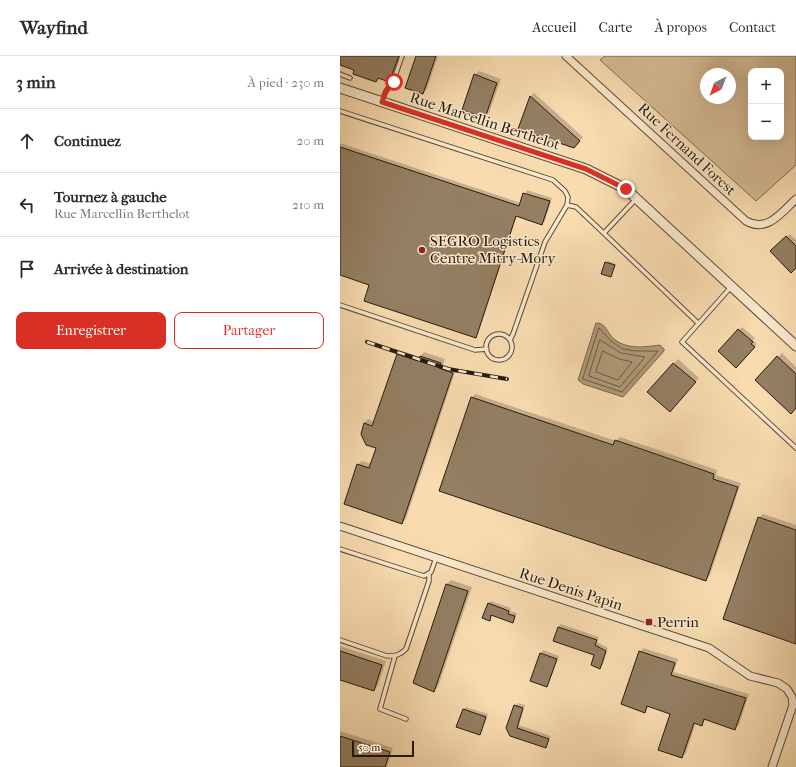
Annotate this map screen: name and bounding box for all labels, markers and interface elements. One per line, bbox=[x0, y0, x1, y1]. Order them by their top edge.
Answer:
text: Wayfind bbox=[20, 17, 88, 39]
text: Accueil bbox=[532, 19, 577, 36]
text: Carte bbox=[599, 19, 632, 36]
text: À propos bbox=[654, 19, 707, 36]
text: Contact bbox=[729, 19, 776, 36]
north arrow bbox=[700, 68, 736, 104]
map controls bbox=[748, 68, 784, 140]
button: + bbox=[748, 68, 784, 104]
text: 3 min bbox=[16, 72, 56, 92]
route start bbox=[385, 73, 403, 91]
text: À pied · 230 m bbox=[248, 75, 324, 90]
street label: Rue Marcellin Berthelot bbox=[408, 88, 563, 154]
street label: Rue Fernand Forest bbox=[634, 99, 740, 199]
button: − bbox=[748, 104, 784, 140]
icon: ahead bbox=[16, 130, 38, 152]
text: Continuez bbox=[54, 132, 121, 150]
text: 20 m bbox=[297, 133, 324, 148]
route end bbox=[617, 180, 635, 198]
text: Tournez à gauche bbox=[54, 188, 167, 206]
icon: left bbox=[16, 194, 38, 216]
text: 210 m bbox=[292, 197, 324, 212]
text: Rue Marcellin Berthelot bbox=[54, 206, 190, 221]
place label: SEGRO Logistics Centre Mitry-Mory bbox=[430, 232, 556, 267]
marker: SEGRO Logistics Centre Mitry-Mory bbox=[417, 245, 427, 255]
icon: arrive bbox=[16, 258, 38, 280]
text: Arrivée à destination bbox=[54, 260, 189, 278]
button: Enregistrer bbox=[16, 312, 166, 349]
button: Partager bbox=[174, 312, 324, 349]
street label: Rue Denis Papin bbox=[517, 564, 625, 614]
place label: Perrin bbox=[657, 613, 699, 631]
marker: Perrin bbox=[644, 617, 654, 627]
scale bar bbox=[352, 739, 414, 758]
text: 50 m bbox=[358, 741, 380, 754]

